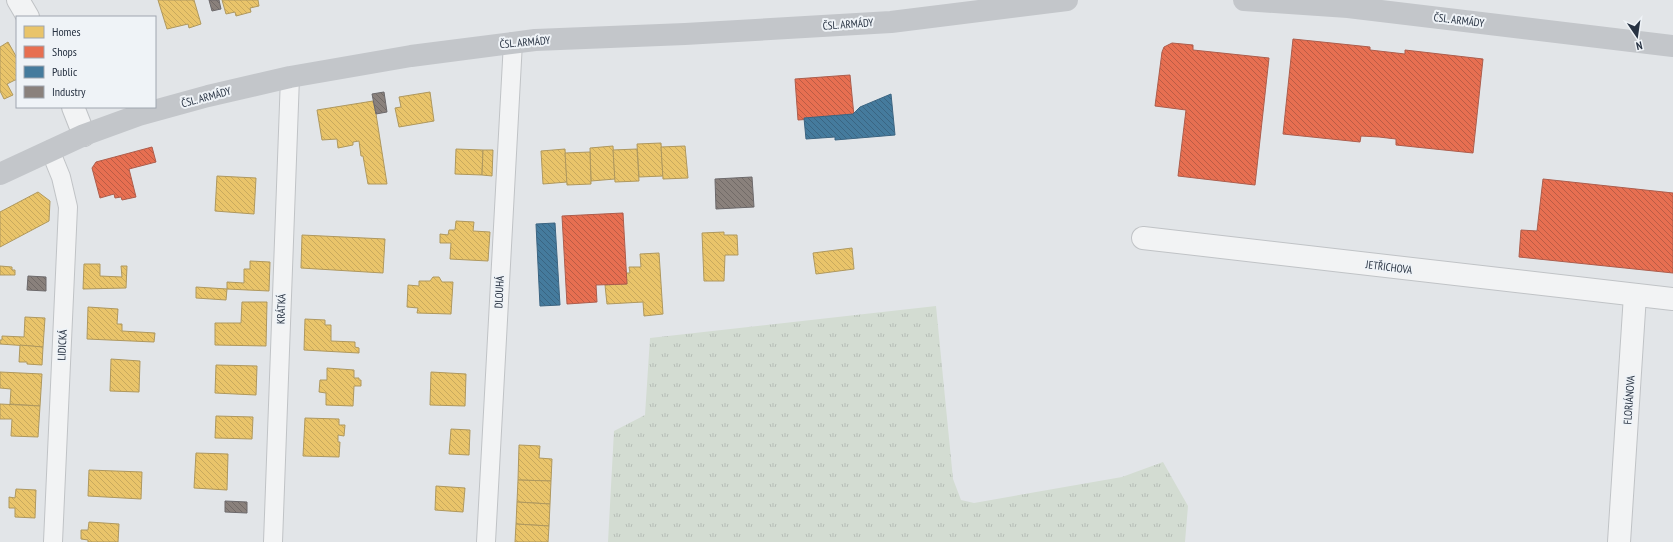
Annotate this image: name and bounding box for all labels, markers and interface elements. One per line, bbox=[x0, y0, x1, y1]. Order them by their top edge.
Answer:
street label: ČSL. ARMÁDY bbox=[1433, 10, 1485, 30]
street label: ČSL. ARMÁDY bbox=[822, 15, 874, 33]
legend bbox=[16, 16, 156, 108]
north arrow bbox=[1617, 16, 1657, 56]
text: Homes bbox=[52, 24, 80, 39]
street label: ČSL. ARMÁDY bbox=[499, 33, 551, 51]
text: N bbox=[1635, 38, 1644, 53]
text: Shops bbox=[52, 44, 77, 59]
text: Public bbox=[52, 64, 78, 79]
text: Industry bbox=[52, 84, 86, 99]
street label: ČSL. ARMÁDY bbox=[180, 84, 232, 110]
street label: JETŘICHOVA bbox=[1364, 257, 1414, 277]
street label: DLOUHÁ bbox=[491, 275, 507, 309]
street label: KRÁTKÁ bbox=[273, 293, 289, 324]
street label: LIDICKÁ bbox=[54, 328, 70, 361]
street label: FLORIÁNOVA bbox=[1620, 374, 1638, 425]

